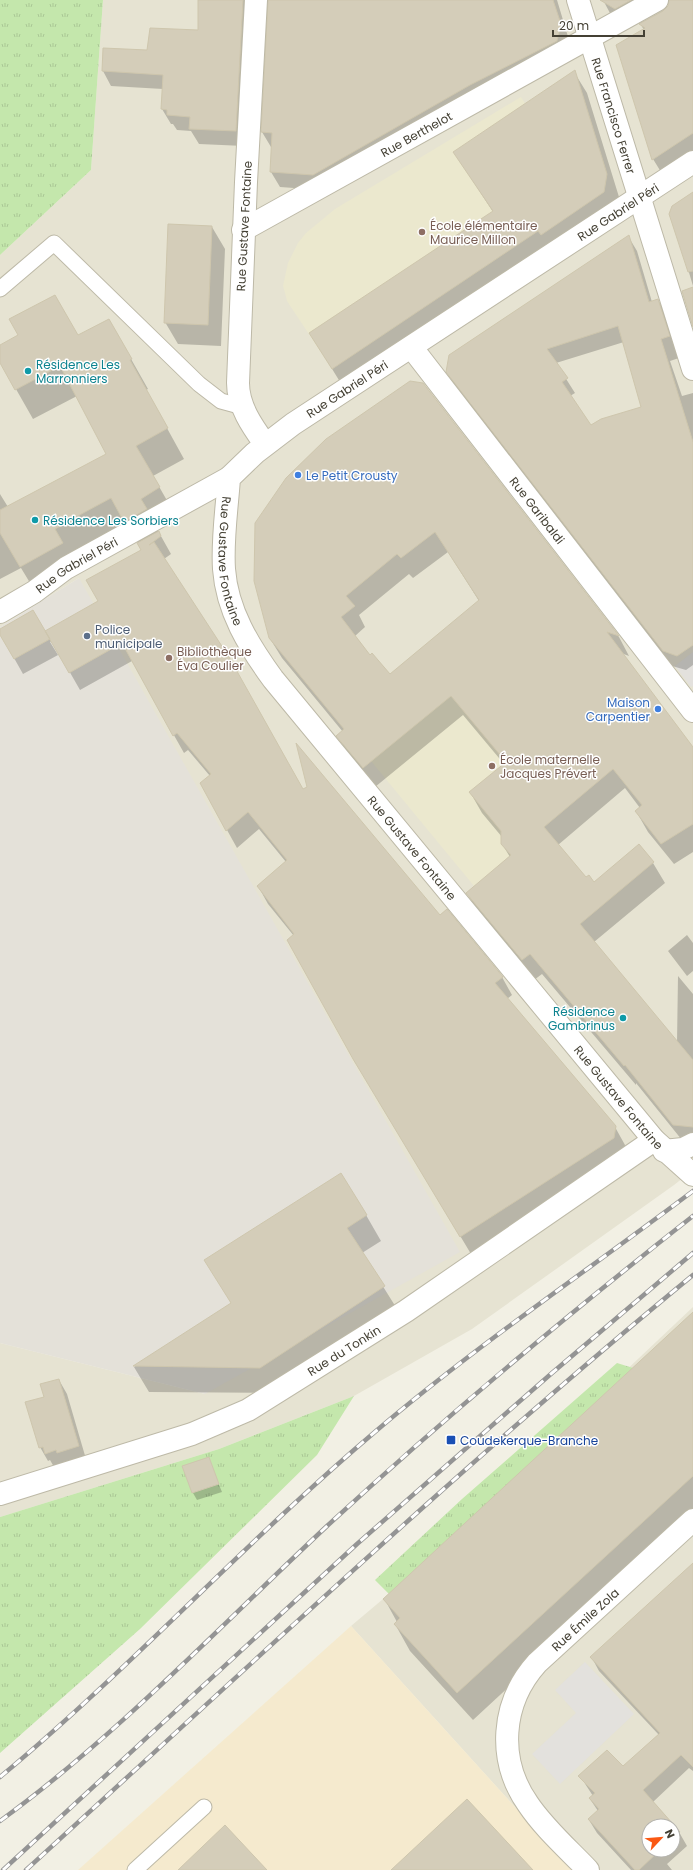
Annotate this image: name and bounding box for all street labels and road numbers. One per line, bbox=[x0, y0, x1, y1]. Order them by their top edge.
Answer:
street label: Rue Francisco Ferrer bbox=[588, 55, 640, 176]
street label: Rue Berthelot bbox=[377, 107, 455, 161]
street label: Rue Gustave Fontaine bbox=[232, 160, 256, 292]
street label: Rue Gabriel Péri bbox=[574, 179, 662, 245]
street label: Rue Gabriel Péri bbox=[303, 356, 391, 422]
street label: Rue Garibaldi bbox=[506, 473, 569, 547]
street label: Rue Gustave Fontaine bbox=[215, 496, 247, 628]
street label: Rue Gabriel Péri bbox=[32, 533, 121, 597]
street label: Rue Gustave Fontaine bbox=[364, 792, 461, 903]
street label: Rue Gustave Fontaine bbox=[570, 1041, 667, 1153]
street label: Rue du Tonkin bbox=[304, 1321, 384, 1379]
street label: Rue Émile Zola bbox=[547, 1584, 622, 1655]

